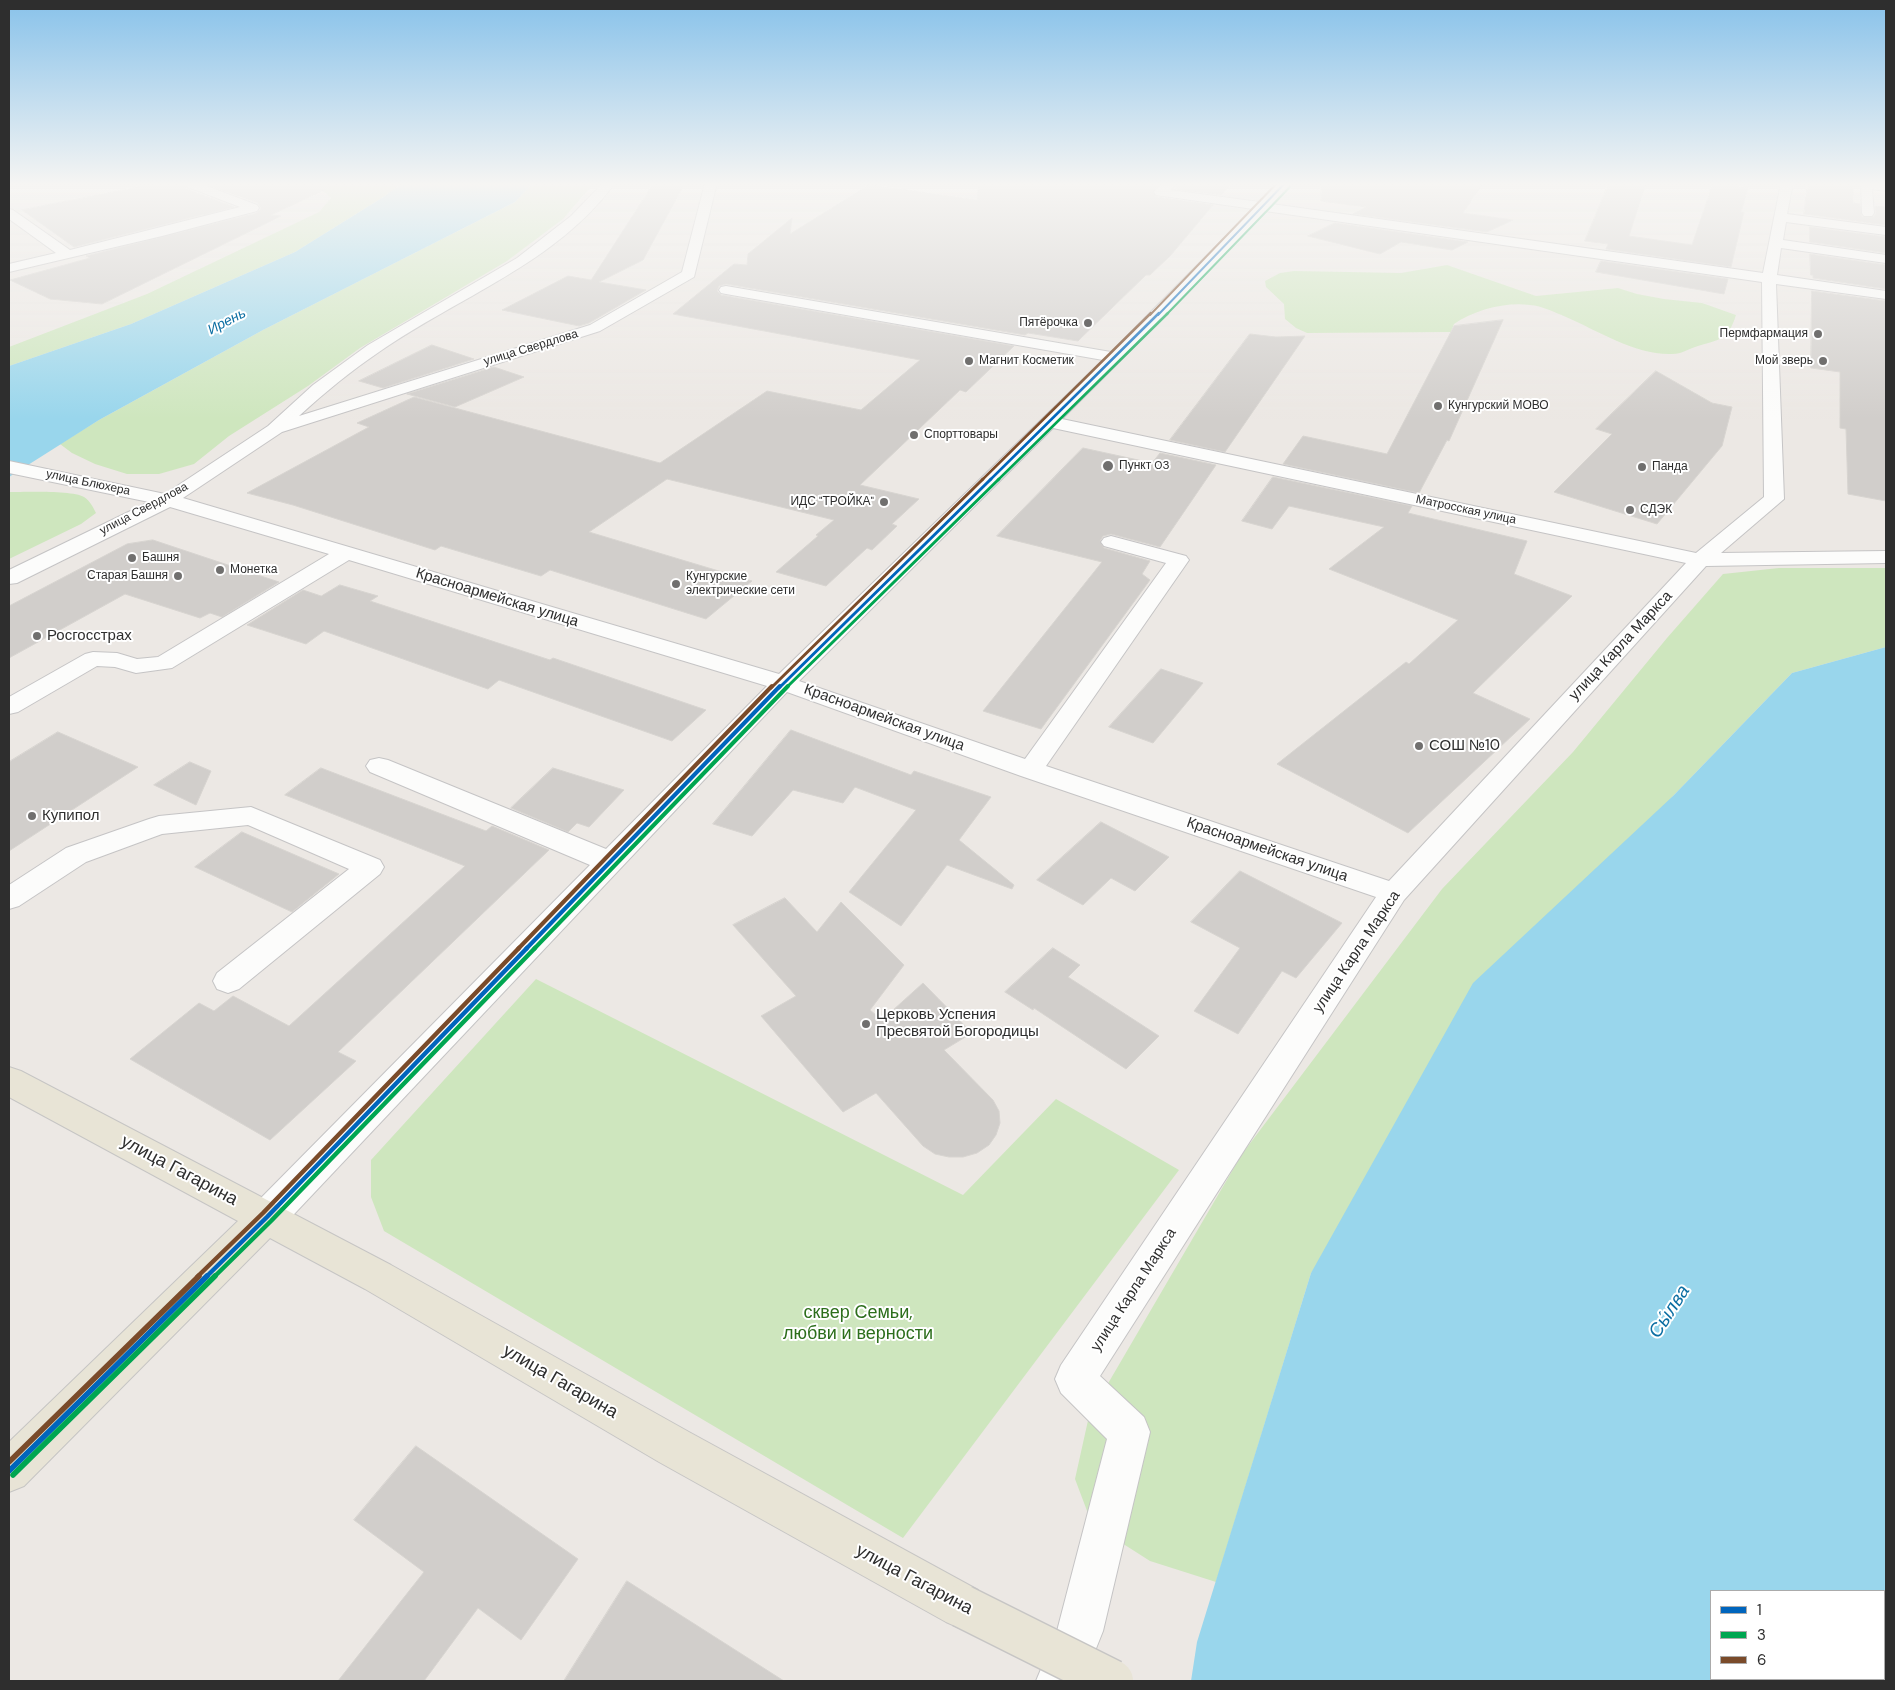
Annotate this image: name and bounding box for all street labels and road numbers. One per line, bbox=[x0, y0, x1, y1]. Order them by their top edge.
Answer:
street label: улица Свердлова bbox=[482, 327, 580, 369]
street label: улица Блюхера bbox=[45, 467, 131, 499]
street label: улица Свердлова bbox=[97, 480, 191, 538]
street label: Матросская улица bbox=[1414, 492, 1518, 528]
street label: Красноармейская улица bbox=[413, 565, 581, 631]
street label: улица Карла Маркса bbox=[1566, 588, 1676, 704]
street label: Красноармейская улица bbox=[801, 681, 967, 755]
street label: Красноармейская улица bbox=[1184, 814, 1350, 886]
street label: улица Карла Маркса bbox=[1310, 888, 1404, 1016]
street label: улица Гагарина bbox=[117, 1131, 241, 1211]
street label: улица Карла Маркса bbox=[1087, 1225, 1181, 1355]
street label: улица Гагарина bbox=[499, 1340, 621, 1424]
street label: улица Гагарина bbox=[852, 1540, 976, 1620]

